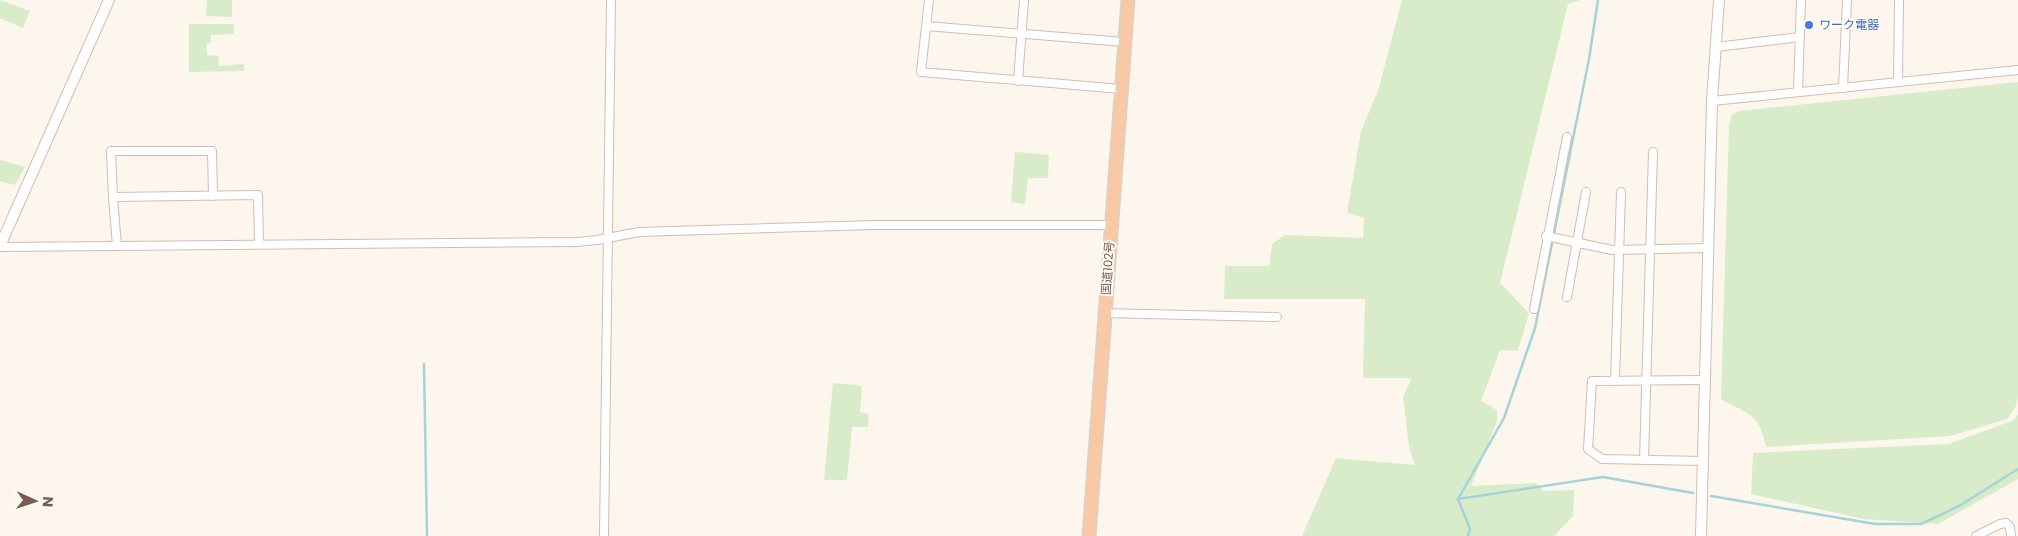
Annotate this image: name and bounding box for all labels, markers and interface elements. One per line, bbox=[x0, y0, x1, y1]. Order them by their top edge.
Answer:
place label: ワーク電器 bbox=[1819, 16, 1879, 33]
marker: ワーク電器 bbox=[1803, 19, 1815, 31]
street label: 国道102号 bbox=[1097, 240, 1118, 296]
north arrow bbox=[10, 476, 60, 526]
text: N bbox=[38, 496, 58, 507]

